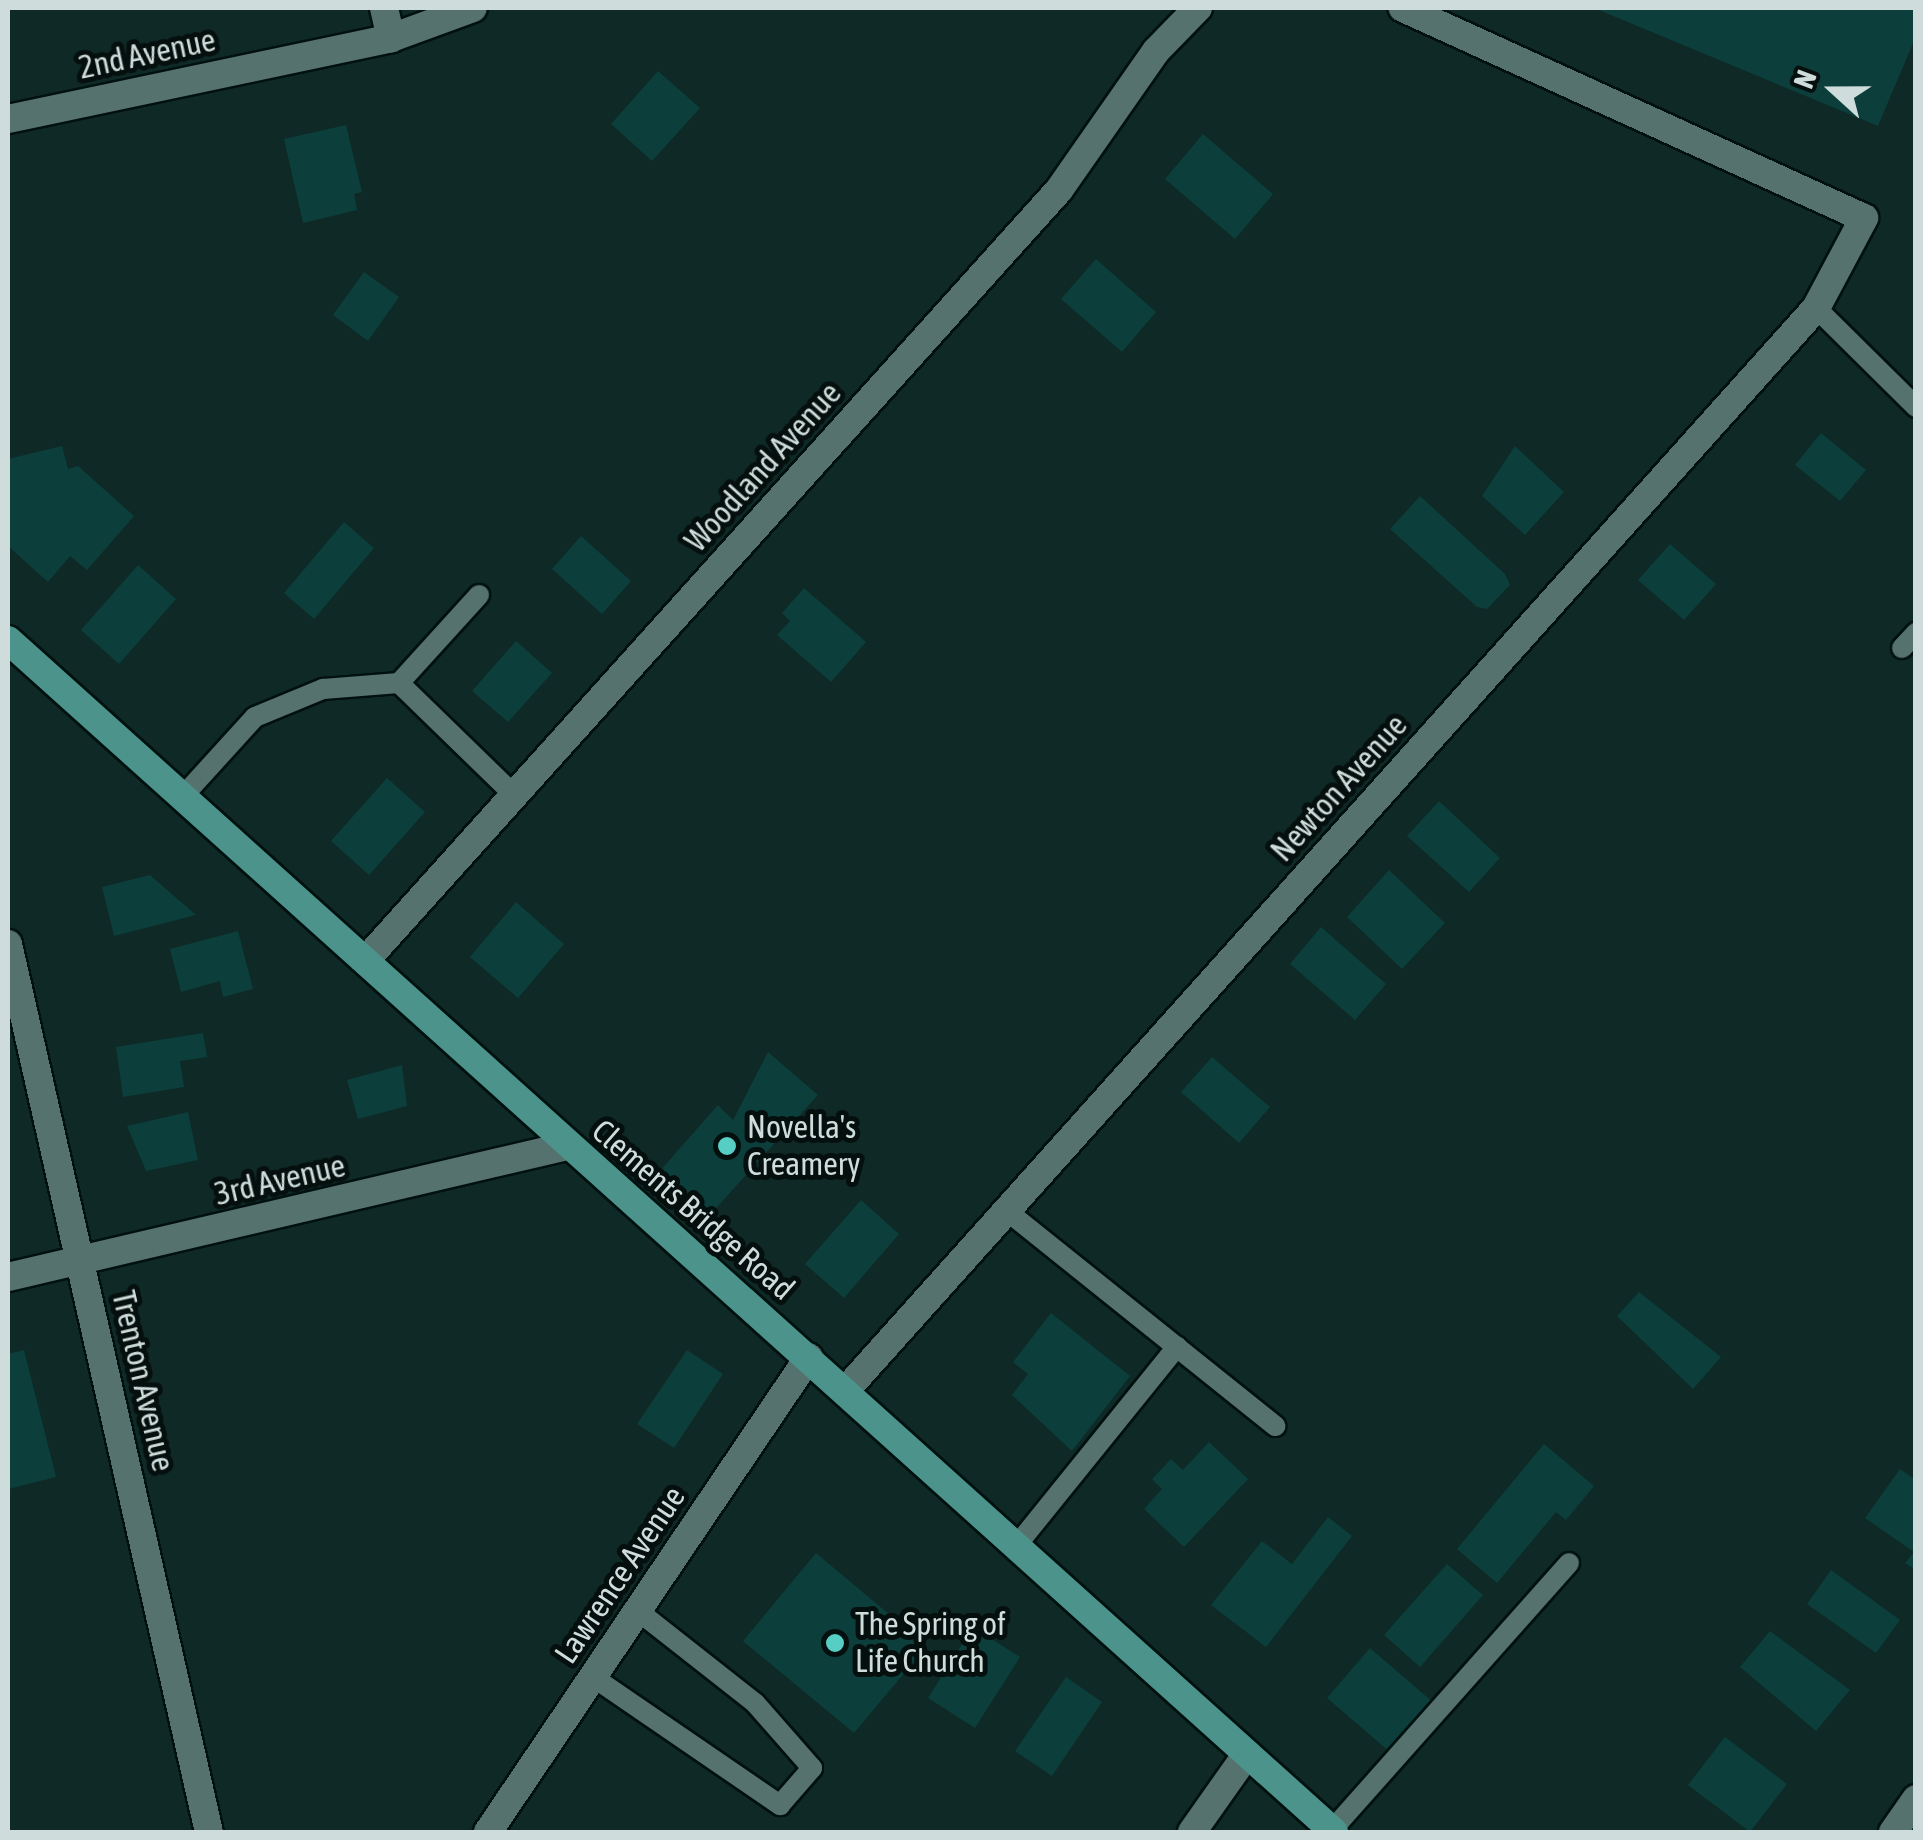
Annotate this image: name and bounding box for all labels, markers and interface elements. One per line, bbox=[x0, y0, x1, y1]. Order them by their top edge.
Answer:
street label: 2nd Avenue bbox=[75, 21, 219, 87]
north arrow bbox=[1783, 40, 1883, 140]
text: N bbox=[1787, 66, 1823, 93]
street label: Woodland Avenue bbox=[677, 374, 849, 560]
street label: Newton Avenue bbox=[1263, 707, 1415, 869]
place label: Novella's Creamery bbox=[747, 1109, 860, 1184]
street label: Clements Bridge Road bbox=[584, 1112, 802, 1308]
marker: Novella's Creamery bbox=[716, 1135, 738, 1157]
street label: 3rd Avenue bbox=[211, 1146, 349, 1214]
street label: Trenton Avenue bbox=[104, 1287, 182, 1475]
street label: Lawrence Avenue bbox=[547, 1479, 693, 1671]
place label: The Spring of Life Church bbox=[855, 1606, 1006, 1681]
marker: The Spring of Life Church bbox=[824, 1632, 846, 1654]

